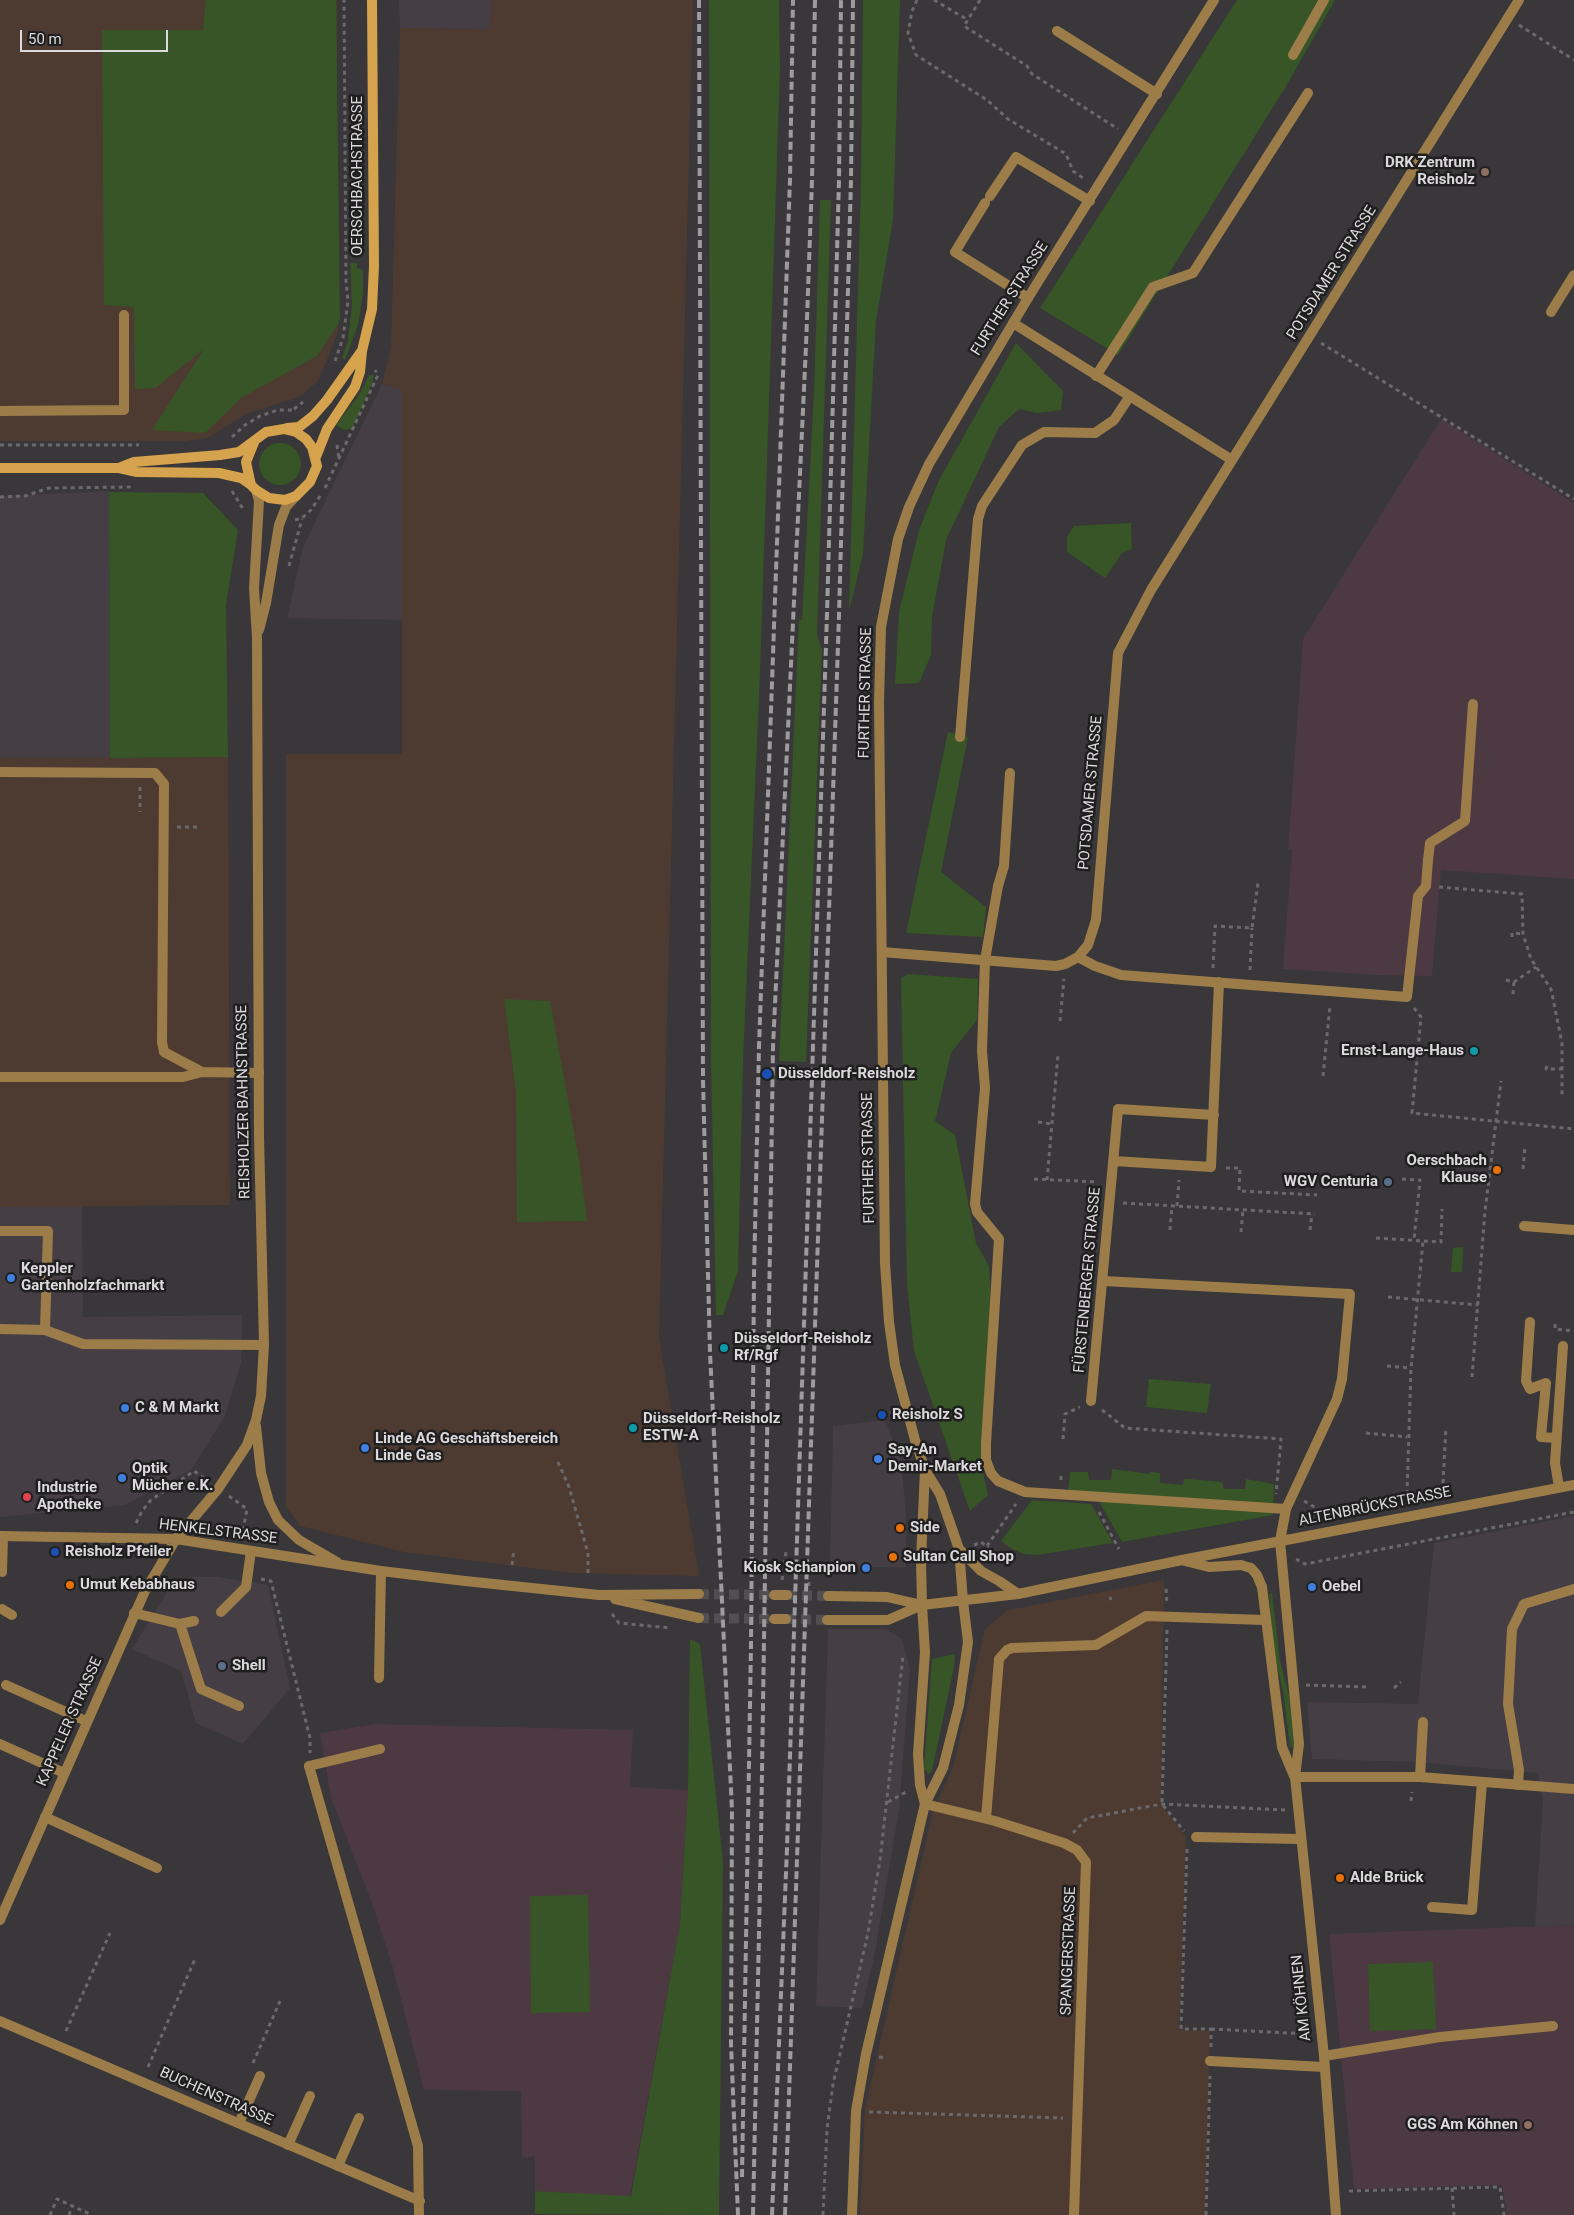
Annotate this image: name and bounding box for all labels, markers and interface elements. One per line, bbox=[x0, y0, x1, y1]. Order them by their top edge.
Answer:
scale bar bbox=[22, 20, 170, 52]
text: 50 m bbox=[28, 30, 62, 48]
street label: OERSCHBACHSTRASSE bbox=[349, 96, 367, 256]
place label: DRK Zentrum Reisholz bbox=[1385, 154, 1475, 189]
marker: DRK Zentrum Reisholz bbox=[1479, 166, 1491, 178]
street label: POTSDAMER STRASSE bbox=[1283, 203, 1381, 343]
street label: FURTHER STRASSE bbox=[968, 239, 1052, 359]
street label: FURTHER STRASSE bbox=[856, 627, 876, 759]
street label: POTSDAMER STRASSE bbox=[1075, 715, 1107, 871]
street label: REISHOLZER BAHNSTRASSE bbox=[233, 1005, 255, 1199]
place label: Ernst-Lange-Haus bbox=[1341, 1042, 1464, 1060]
marker: Ernst-Lange-Haus bbox=[1468, 1045, 1480, 1057]
place label: Düsseldorf-Reisholz bbox=[778, 1065, 915, 1083]
marker: Düsseldorf-Reisholz bbox=[760, 1067, 774, 1081]
street label: FURTHER STRASSE bbox=[859, 1092, 879, 1224]
place label: Oerschbach Klause bbox=[1406, 1152, 1487, 1187]
marker: Oerschbach Klause bbox=[1491, 1164, 1503, 1176]
place label: WGV Centuria bbox=[1284, 1173, 1378, 1191]
marker: WGV Centuria bbox=[1382, 1176, 1394, 1188]
street label: FÜRSTENBERGER STRASSE bbox=[1071, 1186, 1105, 1374]
place label: Keppler Gartenholzfachmarkt bbox=[21, 1260, 164, 1295]
marker: Keppler Gartenholzfachmarkt bbox=[5, 1272, 17, 1284]
place label: Düsseldorf-Reisholz Rf/Rgf bbox=[734, 1330, 871, 1365]
marker: Düsseldorf-Reisholz Rf/Rgf bbox=[718, 1342, 730, 1354]
place label: C & M Markt bbox=[135, 1399, 219, 1417]
marker: C & M Markt bbox=[119, 1402, 131, 1414]
place label: Reisholz S bbox=[892, 1406, 963, 1424]
marker: Reisholz S bbox=[876, 1409, 888, 1421]
place label: Düsseldorf-Reisholz ESTW-A bbox=[643, 1410, 780, 1445]
marker: Düsseldorf-Reisholz ESTW-A bbox=[627, 1422, 639, 1434]
place label: Linde AG Geschäftsbereich Linde Gas bbox=[375, 1430, 558, 1465]
place label: Say-An Demir-Market bbox=[888, 1441, 982, 1476]
marker: Linde AG Geschäftsbereich Linde Gas bbox=[359, 1442, 371, 1454]
marker: Say-An Demir-Market bbox=[872, 1453, 884, 1465]
place label: Optik Mücher e.K. bbox=[132, 1460, 213, 1495]
marker: Optik Mücher e.K. bbox=[116, 1472, 128, 1484]
place label: Industrie Apotheke bbox=[37, 1479, 101, 1514]
street label: ALTENBRÜCKSTRASSE bbox=[1297, 1483, 1453, 1531]
marker: Industrie Apotheke bbox=[21, 1491, 33, 1503]
street label: HENKELSTRASSE bbox=[158, 1516, 278, 1548]
place label: Side bbox=[910, 1519, 940, 1537]
marker: Side bbox=[894, 1522, 906, 1534]
place label: Reisholz Pfeiler bbox=[65, 1543, 171, 1561]
marker: Reisholz Pfeiler bbox=[49, 1546, 61, 1558]
place label: Sultan Call Shop bbox=[903, 1548, 1014, 1566]
marker: Sultan Call Shop bbox=[887, 1551, 899, 1563]
place label: Kiosk Schanpion bbox=[743, 1559, 856, 1577]
marker: Kiosk Schanpion bbox=[860, 1562, 872, 1574]
place label: Umut Kebabhaus bbox=[80, 1576, 195, 1594]
place label: Oebel bbox=[1322, 1578, 1361, 1596]
marker: Umut Kebabhaus bbox=[64, 1579, 76, 1591]
marker: Oebel bbox=[1306, 1581, 1318, 1593]
street label: KAPPELER STRASSE bbox=[33, 1655, 107, 1789]
place label: Shell bbox=[232, 1657, 266, 1675]
marker: Shell bbox=[216, 1660, 228, 1672]
place label: Alde Brück bbox=[1350, 1869, 1424, 1887]
marker: Alde Brück bbox=[1334, 1872, 1346, 1884]
street label: SPANGERSTRASSE bbox=[1058, 1886, 1080, 2016]
street label: AM KÖHNEN bbox=[1289, 1954, 1315, 2042]
street label: BUCHENSTRASSE bbox=[157, 2064, 275, 2130]
place label: GGS Am Köhnen bbox=[1407, 2116, 1518, 2134]
marker: GGS Am Köhnen bbox=[1522, 2119, 1534, 2131]

